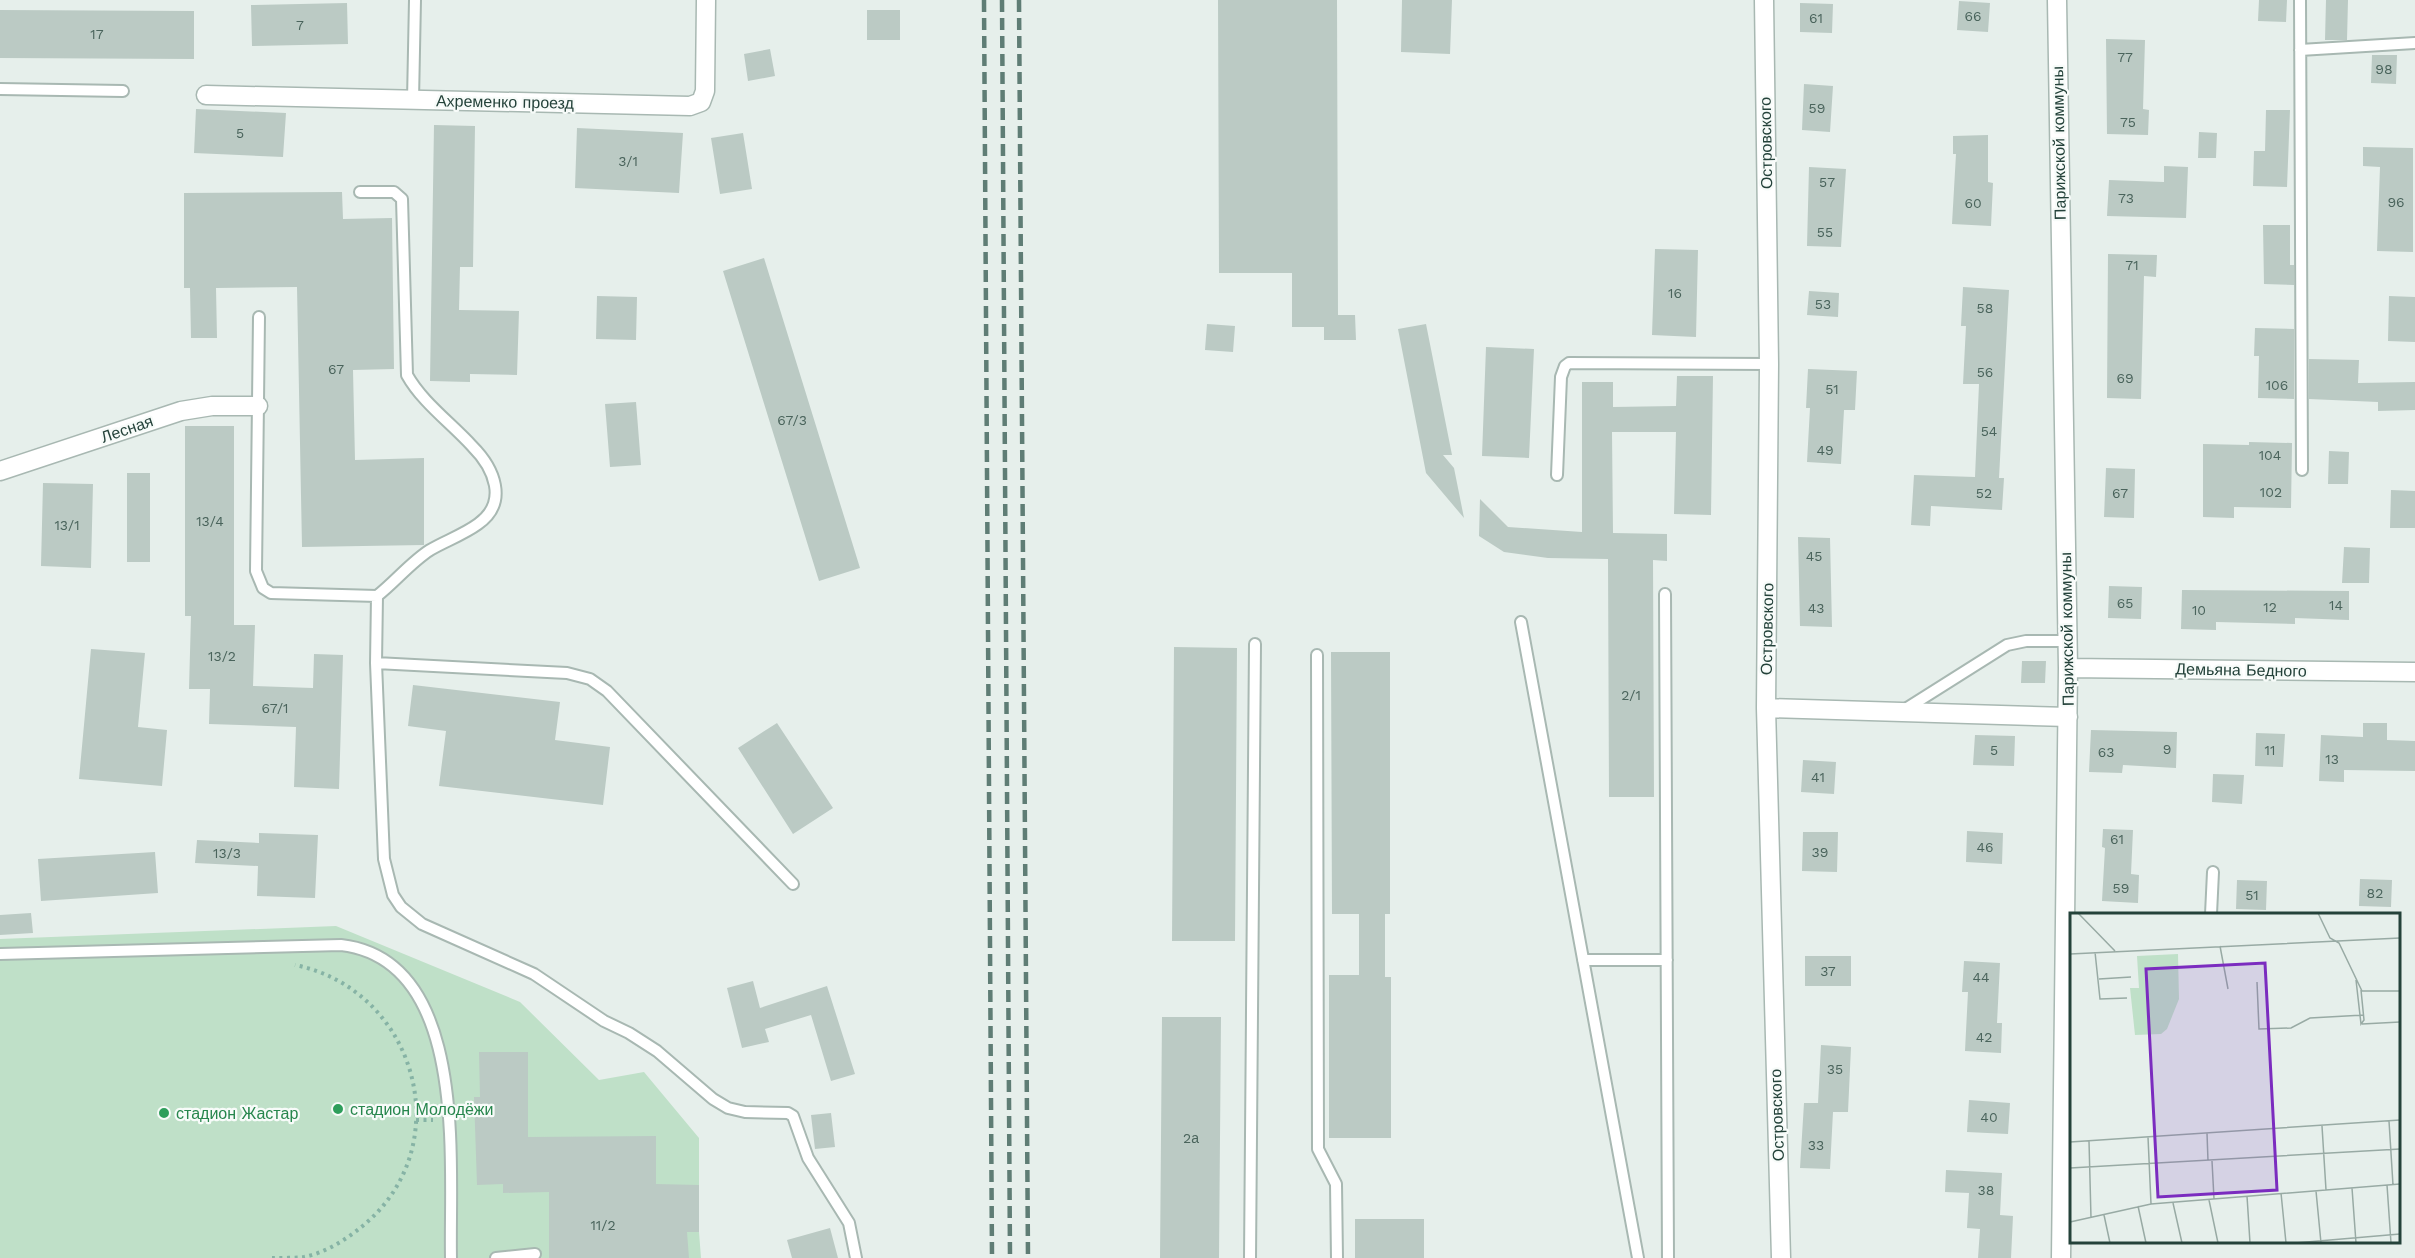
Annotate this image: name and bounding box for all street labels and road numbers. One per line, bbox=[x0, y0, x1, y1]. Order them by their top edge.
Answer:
street label: Парижской коммуны bbox=[2048, 66, 2070, 220]
street label: Ахременко проезд bbox=[436, 91, 575, 113]
street label: Островского bbox=[1756, 97, 1776, 189]
street label: Лесная bbox=[98, 411, 156, 447]
street label: Парижской коммуны bbox=[2056, 552, 2078, 706]
street label: Островского bbox=[1757, 583, 1777, 675]
street label: Демьяна Бедного bbox=[2175, 659, 2307, 681]
street label: Островского bbox=[1766, 1068, 1788, 1161]

